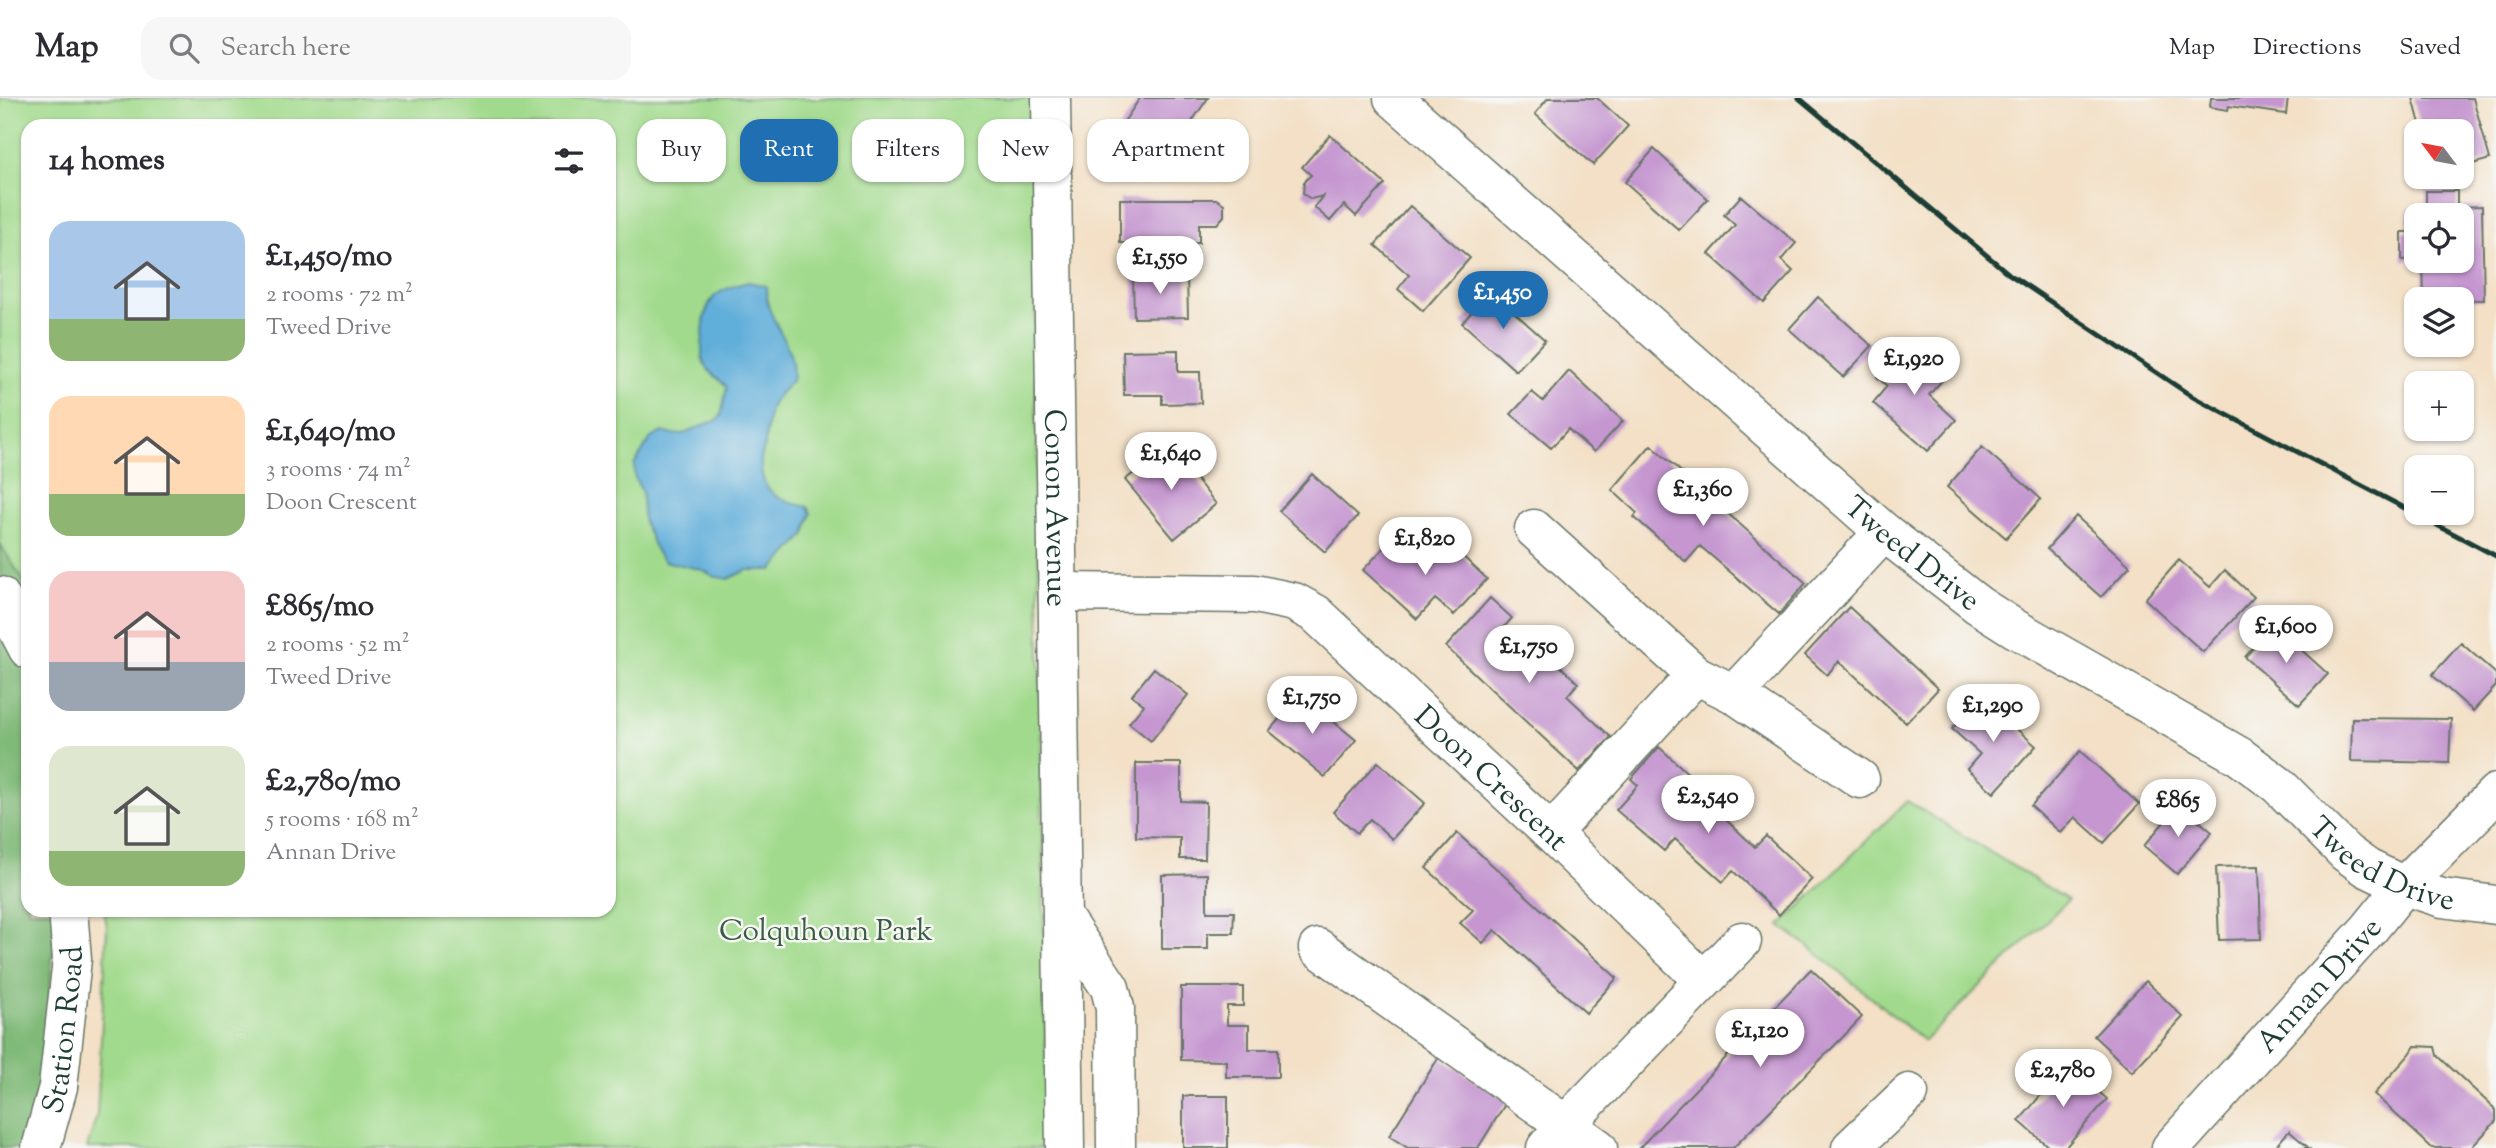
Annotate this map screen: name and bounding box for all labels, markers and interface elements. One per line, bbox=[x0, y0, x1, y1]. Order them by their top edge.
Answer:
search box bbox=[141, 17, 631, 80]
text: Map bbox=[35, 24, 99, 72]
icon: search bbox=[165, 29, 203, 67]
text: Search here bbox=[221, 30, 351, 67]
text: Map bbox=[2169, 31, 2215, 65]
text: Directions bbox=[2253, 31, 2361, 65]
text: Saved bbox=[2399, 31, 2461, 65]
chip: Buy bbox=[637, 119, 726, 182]
chip: Rent bbox=[740, 119, 838, 182]
chip: Filters bbox=[852, 119, 964, 182]
chip: New bbox=[978, 119, 1073, 182]
chip: Apartment bbox=[1087, 119, 1249, 182]
north arrow bbox=[2404, 119, 2474, 189]
map controls bbox=[2404, 119, 2474, 525]
text: 14 homes bbox=[49, 140, 165, 183]
icon: filters bbox=[550, 142, 588, 180]
button: locate bbox=[2404, 203, 2474, 273]
text: £1,450/mo bbox=[266, 236, 392, 279]
pin: £1,550 bbox=[1103, 236, 1217, 296]
text: £1,550 bbox=[1133, 242, 1187, 275]
icon: home bbox=[105, 249, 189, 333]
pin: £1,450 bbox=[1446, 272, 1560, 331]
text: £1,450 bbox=[1474, 277, 1532, 310]
text: 2 rooms · 72 m² bbox=[266, 279, 413, 312]
button: layers bbox=[2404, 287, 2474, 357]
text: Tweed Drive bbox=[266, 312, 391, 345]
pin: £1,920 bbox=[1857, 338, 1971, 397]
text: £1,920 bbox=[1884, 343, 1944, 376]
button: + bbox=[2404, 371, 2474, 441]
street label: Conon Avenue bbox=[1031, 409, 1077, 607]
text: £1,640/mo bbox=[266, 411, 396, 454]
icon: home bbox=[105, 424, 189, 508]
pin: £1,640 bbox=[1114, 432, 1228, 492]
text: £1,640 bbox=[1141, 438, 1201, 471]
text: 3 rooms · 74 m² bbox=[266, 454, 411, 487]
button: − bbox=[2404, 455, 2474, 525]
pin: £1,360 bbox=[1646, 468, 1760, 528]
text: £1,360 bbox=[1673, 474, 1733, 507]
text: Doon Crescent bbox=[266, 487, 417, 520]
street label: Tweed Drive bbox=[1834, 487, 1988, 623]
pin: £1,820 bbox=[1368, 518, 1482, 577]
text: £1,820 bbox=[1395, 523, 1455, 556]
text: £865/mo bbox=[266, 586, 374, 629]
icon: home bbox=[105, 599, 189, 683]
pin: £1,600 bbox=[2229, 606, 2343, 665]
text: £1,600 bbox=[2255, 611, 2317, 644]
pin: £1,750 bbox=[1472, 626, 1586, 685]
text: 2 rooms · 52 m² bbox=[266, 629, 409, 662]
text: £1,750 bbox=[1500, 631, 1558, 664]
text: Tweed Drive bbox=[266, 662, 391, 695]
pin: £1,750 bbox=[1255, 676, 1369, 736]
text: £1,750 bbox=[1283, 682, 1341, 715]
pin: £1,290 bbox=[1936, 684, 2050, 744]
text: £1,290 bbox=[1963, 690, 2023, 723]
street label: Doon Crescent bbox=[1403, 697, 1577, 862]
text: £2,780/mo bbox=[266, 761, 401, 804]
icon: home bbox=[105, 774, 189, 858]
pin: £2,540 bbox=[1651, 776, 1765, 835]
pin: £865 bbox=[2137, 780, 2219, 839]
text: £2,540 bbox=[1677, 781, 1739, 814]
text: £865 bbox=[2156, 785, 2200, 818]
text: 5 rooms · 168 m² bbox=[266, 804, 419, 837]
street label: Tweed Drive bbox=[2298, 808, 2457, 923]
text: Annan Drive bbox=[266, 837, 396, 870]
street label: Annan Drive bbox=[2247, 909, 2394, 1064]
park label: Colquhoun Park bbox=[719, 911, 933, 954]
street label: Station Road bbox=[33, 944, 96, 1119]
pin: £1,120 bbox=[1703, 1010, 1817, 1069]
text: £1,120 bbox=[1731, 1015, 1789, 1048]
pin: £2,780 bbox=[2006, 1049, 2120, 1109]
text: £2,780 bbox=[2031, 1055, 2095, 1088]

